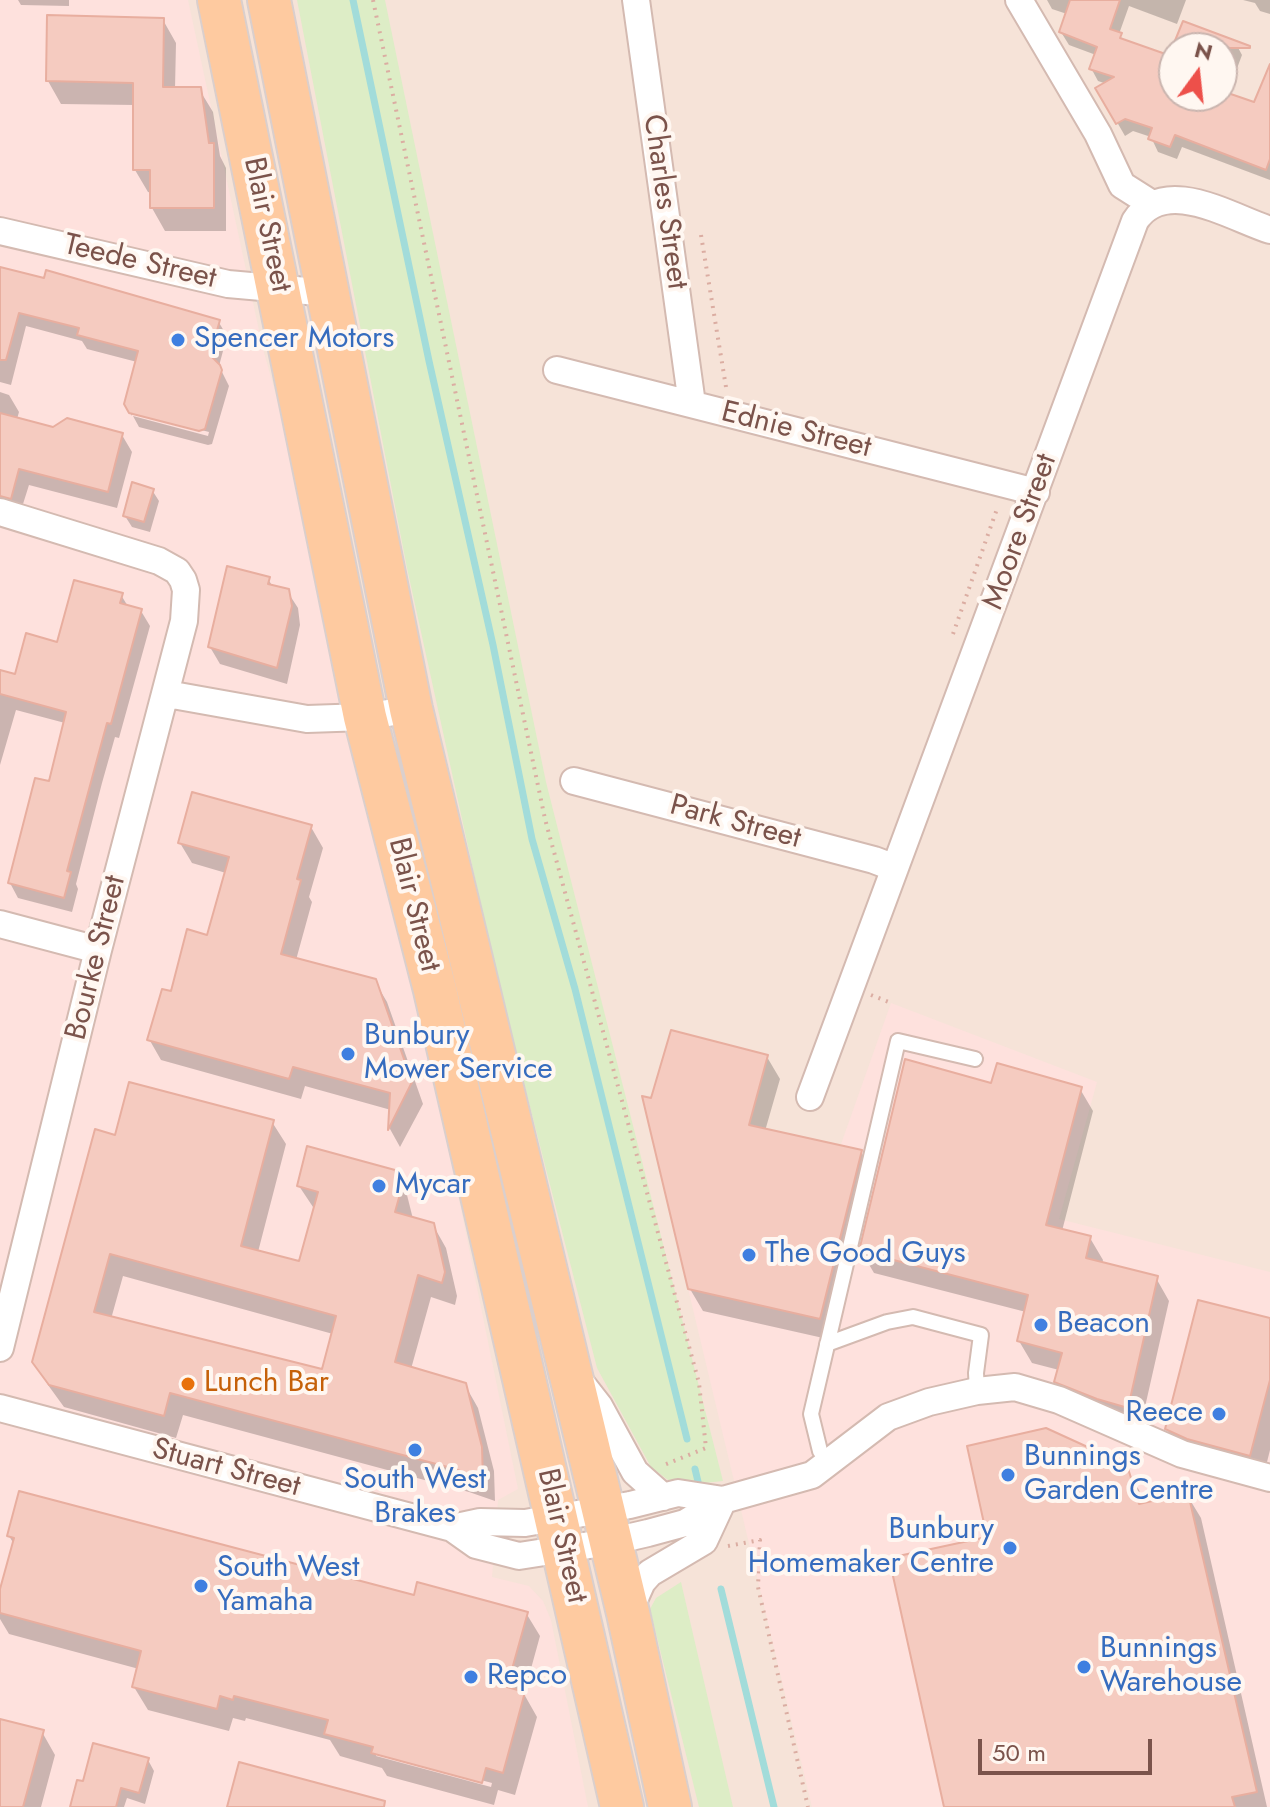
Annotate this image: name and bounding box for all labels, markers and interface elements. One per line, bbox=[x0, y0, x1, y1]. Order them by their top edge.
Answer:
north arrow bbox=[1158, 32, 1238, 112]
text: N bbox=[1191, 33, 1216, 68]
street label: Charles Street bbox=[634, 112, 694, 292]
street label: Blair Street bbox=[234, 154, 298, 296]
street label: Teede Street bbox=[60, 228, 220, 298]
place label: Spencer Motors bbox=[194, 322, 394, 358]
marker: Spencer Motors bbox=[169, 331, 187, 349]
street label: Ednie Street bbox=[717, 395, 875, 467]
street label: Moore Street bbox=[976, 449, 1066, 615]
street label: Park Street bbox=[666, 788, 804, 858]
street label: Blair Street bbox=[379, 834, 447, 976]
street label: Bourke Street bbox=[59, 872, 135, 1044]
place label: Bunbury Mower Service bbox=[364, 1019, 553, 1090]
marker: Bunbury Mower Service bbox=[339, 1045, 357, 1063]
place label: Mycar bbox=[395, 1168, 471, 1204]
marker: Mycar bbox=[370, 1177, 388, 1195]
place label: The Good Guys bbox=[765, 1237, 966, 1273]
marker: The Good Guys bbox=[740, 1246, 758, 1264]
place label: Beacon bbox=[1057, 1307, 1150, 1343]
marker: Beacon bbox=[1032, 1316, 1050, 1334]
place label: Lunch Bar bbox=[204, 1366, 329, 1402]
marker: Lunch Bar bbox=[179, 1375, 197, 1393]
place label: Reece bbox=[1126, 1396, 1203, 1432]
marker: Reece bbox=[1210, 1405, 1228, 1423]
street label: Stuart Street bbox=[148, 1432, 304, 1506]
place label: Bunnings Garden Centre bbox=[1024, 1440, 1214, 1510]
marker: South West Brakes bbox=[406, 1441, 424, 1459]
place label: South West Brakes bbox=[344, 1463, 486, 1534]
street label: Blair Street bbox=[528, 1465, 594, 1607]
marker: Bunnings Garden Centre bbox=[999, 1466, 1017, 1484]
place label: Bunbury Homemaker Centre bbox=[748, 1513, 994, 1584]
marker: Bunbury Homemaker Centre bbox=[1001, 1539, 1019, 1557]
place label: South West Yamaha bbox=[217, 1551, 360, 1622]
marker: South West Yamaha bbox=[192, 1577, 210, 1595]
place label: Bunnings Warehouse bbox=[1100, 1632, 1242, 1702]
marker: Bunnings Warehouse bbox=[1075, 1658, 1093, 1676]
place label: Repco bbox=[487, 1659, 567, 1695]
marker: Repco bbox=[462, 1668, 480, 1686]
scale bar bbox=[982, 1723, 1156, 1773]
text: 50 m bbox=[992, 1735, 1046, 1770]

